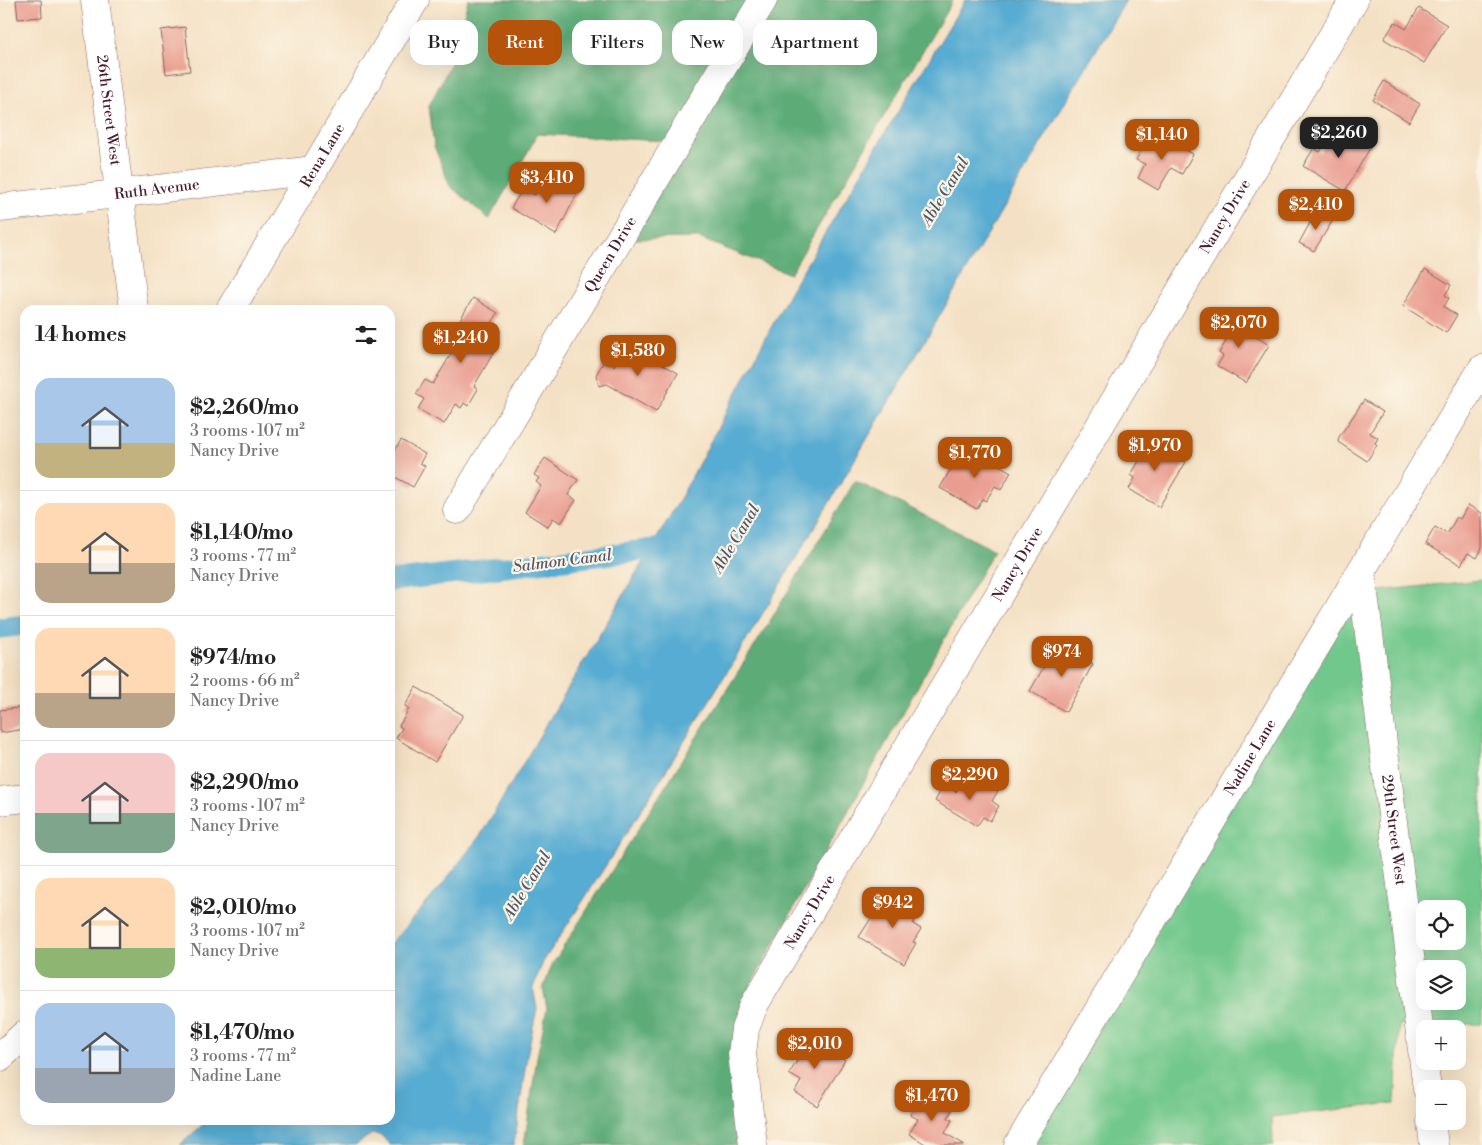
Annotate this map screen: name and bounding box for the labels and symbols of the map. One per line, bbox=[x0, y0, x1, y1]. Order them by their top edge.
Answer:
street label: 26th Street West bbox=[92, 54, 125, 167]
pin: $2,260 bbox=[1298, 116, 1380, 159]
pin: $1,140 bbox=[1121, 119, 1203, 161]
street label: Rena Lane bbox=[296, 120, 349, 191]
water label: Able Canal bbox=[916, 153, 974, 231]
pin: $3,410 bbox=[506, 162, 588, 204]
street label: Ruth Avenue bbox=[113, 175, 201, 204]
street label: Nancy Drive bbox=[1196, 176, 1255, 257]
pin: $2,410 bbox=[1275, 188, 1357, 231]
street label: Queen Drive bbox=[581, 213, 641, 296]
pin: $2,070 bbox=[1198, 306, 1280, 349]
pin: $1,240 bbox=[420, 322, 502, 364]
pin: $1,580 bbox=[597, 334, 679, 377]
pin: $1,970 bbox=[1114, 430, 1196, 472]
pin: $1,770 bbox=[934, 436, 1016, 479]
water label: Able Canal bbox=[707, 500, 765, 578]
street label: Nancy Drive bbox=[988, 524, 1047, 605]
water label: Salmon Canal bbox=[511, 545, 614, 577]
pin: $974 bbox=[1032, 636, 1092, 678]
street label: Nadine Lane bbox=[1220, 716, 1281, 799]
pin: $2,290 bbox=[929, 758, 1011, 801]
street label: 29th Street West bbox=[1377, 774, 1410, 887]
water label: Able Canal bbox=[498, 847, 556, 925]
street label: Nancy Drive bbox=[780, 871, 840, 953]
pin: $942 bbox=[863, 886, 923, 929]
pin: $2,010 bbox=[774, 1028, 856, 1070]
pin: $1,470 bbox=[891, 1080, 973, 1122]

